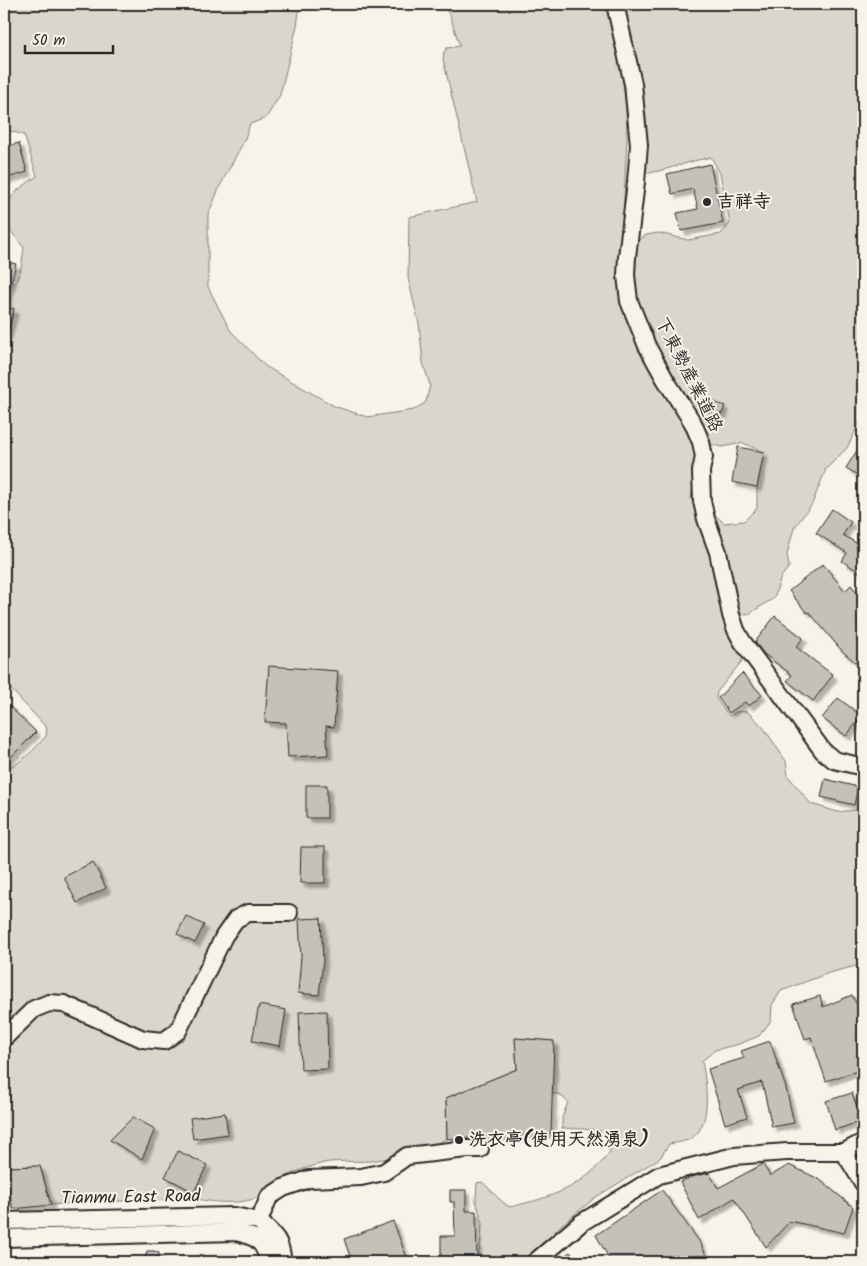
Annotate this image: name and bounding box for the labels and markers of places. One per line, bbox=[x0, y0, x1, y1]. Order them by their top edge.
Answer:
place label: 吉祥寺 bbox=[717, 188, 771, 217]
marker: 吉祥寺 bbox=[701, 196, 713, 208]
place label: 洗衣亭(使用天然湧泉) bbox=[469, 1126, 649, 1155]
marker: 洗衣亭(使用天然湧泉) bbox=[453, 1134, 465, 1146]

